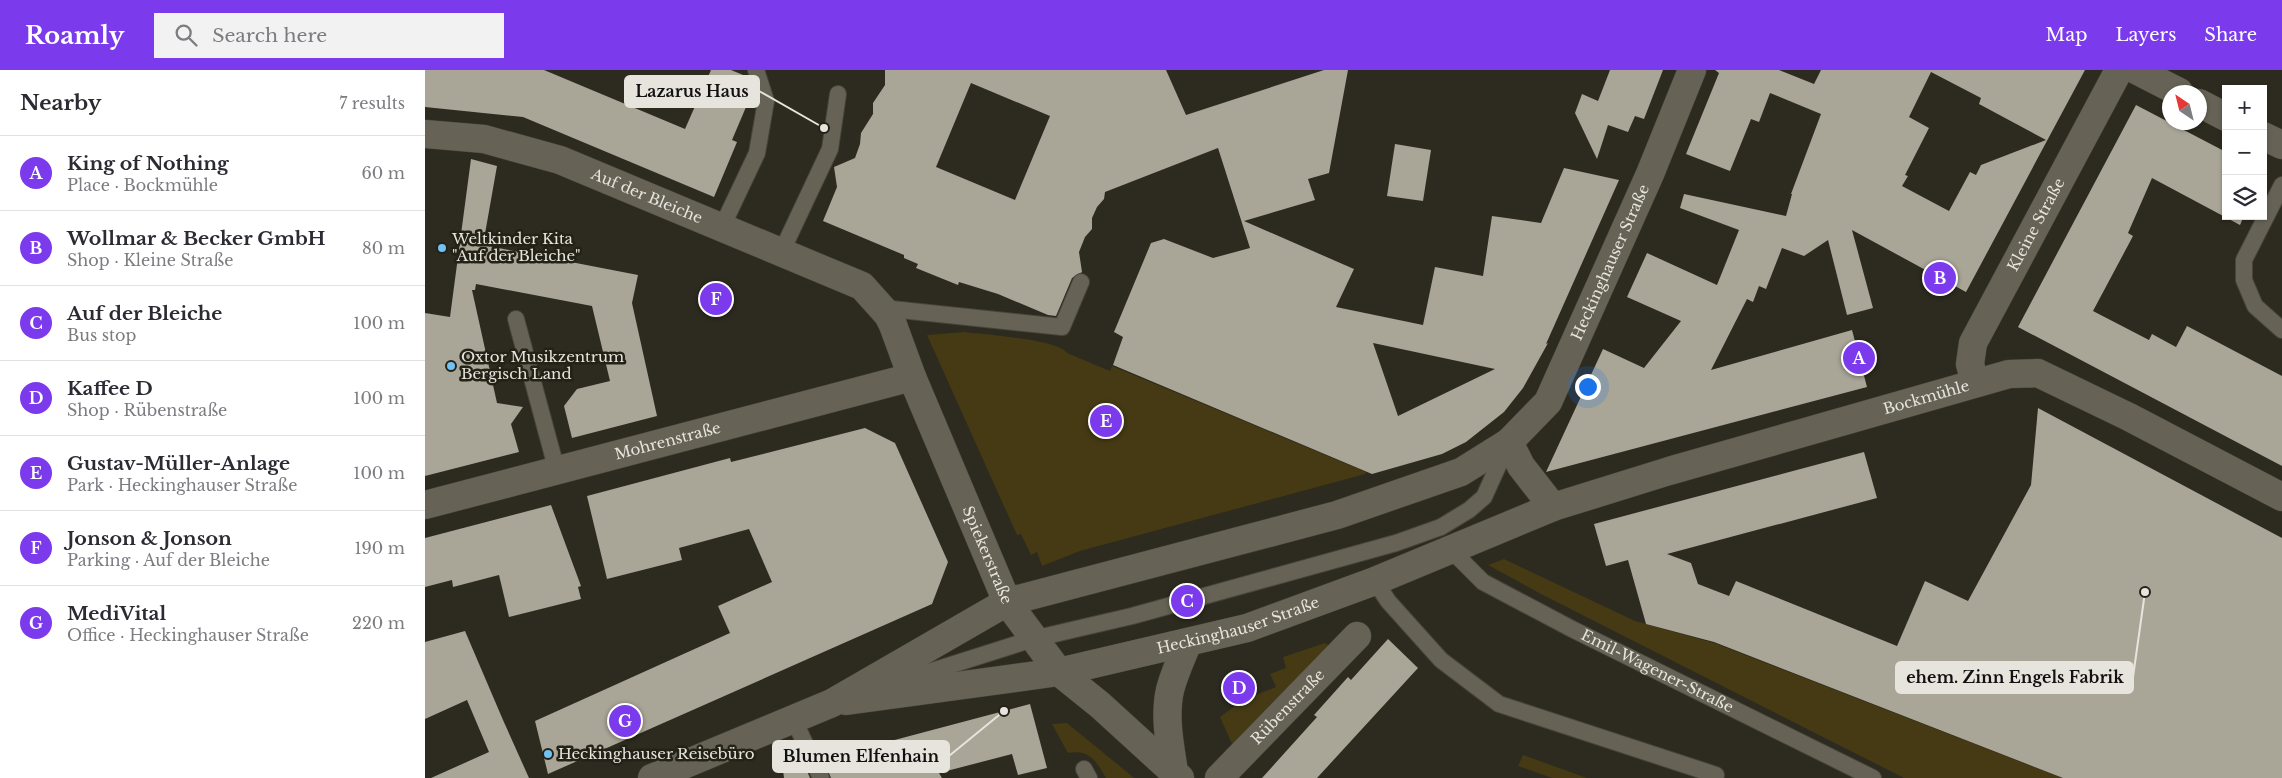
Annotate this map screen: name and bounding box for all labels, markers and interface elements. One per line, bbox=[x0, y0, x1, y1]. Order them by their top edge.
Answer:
search box bbox=[154, 13, 504, 58]
text: Roamly bbox=[25, 21, 124, 50]
icon: search bbox=[172, 21, 200, 49]
text: Search here bbox=[212, 24, 327, 47]
text: Map bbox=[2046, 24, 2087, 46]
text: Layers bbox=[2115, 24, 2176, 46]
text: Share bbox=[2204, 24, 2257, 46]
callout: Lazarus Haus bbox=[625, 76, 759, 107]
text: Lazarus Haus bbox=[635, 81, 749, 101]
north arrow bbox=[2162, 85, 2207, 130]
map controls bbox=[2222, 85, 2267, 220]
button: + bbox=[2222, 85, 2267, 130]
text: Nearby bbox=[20, 90, 101, 116]
text: 7 results bbox=[339, 93, 405, 113]
button: − bbox=[2222, 130, 2267, 175]
text: King of Nothing bbox=[67, 152, 229, 175]
text: A bbox=[30, 163, 42, 183]
text: 60 m bbox=[362, 163, 405, 183]
street label: Auf der Bleiche bbox=[587, 164, 705, 227]
text: Place · Bockmühle bbox=[67, 175, 218, 195]
street label: Kleine Straße bbox=[2003, 175, 2069, 274]
button: layers bbox=[2222, 175, 2267, 220]
street label: Heckinghauser Straße bbox=[1567, 181, 1653, 343]
text: Wollmar & Becker GmbH bbox=[67, 227, 325, 250]
place label: Weltkinder Kita "Auf der Bleiche" bbox=[451, 229, 581, 265]
text: B bbox=[30, 238, 42, 258]
text: 80 m bbox=[362, 238, 405, 258]
marker: Weltkinder Kita "Auf der Bleiche" bbox=[436, 242, 448, 254]
text: Shop · Kleine Straße bbox=[67, 250, 233, 270]
pin: B bbox=[1924, 259, 1956, 297]
pin: F bbox=[700, 280, 732, 318]
text: Auf der Bleiche bbox=[67, 302, 222, 325]
text: C bbox=[29, 313, 43, 333]
text: 100 m bbox=[353, 313, 405, 333]
text: Bus stop bbox=[67, 325, 136, 345]
pin: A bbox=[1843, 339, 1875, 377]
place label: Oxtor Musikzentrum Bergisch Land bbox=[461, 347, 624, 383]
marker: Oxtor Musikzentrum Bergisch Land bbox=[445, 360, 457, 372]
your location bbox=[1575, 374, 1601, 400]
street label: Bockmühle bbox=[1881, 376, 1971, 418]
text: Kaffee D bbox=[67, 377, 153, 400]
text: D bbox=[29, 388, 43, 408]
text: 100 m bbox=[353, 388, 405, 408]
text: Shop · Rübenstraße bbox=[67, 400, 227, 420]
pin: E bbox=[1090, 402, 1122, 440]
street label: Mohrenstraße bbox=[613, 418, 723, 464]
text: Gustav-Müller-Anlage bbox=[67, 452, 290, 475]
text: E bbox=[30, 463, 42, 483]
text: 100 m bbox=[353, 463, 405, 483]
text: Park · Heckinghauser Straße bbox=[67, 475, 297, 495]
street label: Spiekerstraße bbox=[958, 503, 1017, 607]
text: Jonson & Jonson bbox=[67, 527, 232, 550]
text: F bbox=[30, 538, 42, 558]
text: 190 m bbox=[354, 538, 405, 558]
text: Parking · Auf der Bleiche bbox=[67, 550, 270, 570]
pin: C bbox=[1171, 582, 1203, 620]
street label: Heckinghauser Straße bbox=[1155, 592, 1322, 658]
text: MediVital bbox=[67, 602, 166, 625]
text: G bbox=[29, 613, 43, 633]
text: 220 m bbox=[352, 613, 405, 633]
text: Office · Heckinghauser Straße bbox=[67, 625, 309, 645]
street label: Emil-Wagener-Straße bbox=[1578, 625, 1737, 716]
callout: ehem. Zinn Engels Fabrik bbox=[1896, 662, 2133, 693]
street label: Rübenstraße bbox=[1247, 665, 1328, 748]
text: ehem. Zinn Engels Fabrik bbox=[1906, 667, 2124, 687]
pin: D bbox=[1223, 669, 1255, 707]
pin: G bbox=[609, 702, 641, 740]
callout: Blumen Elfenhain bbox=[773, 741, 949, 772]
place label: Heckinghauser Reisebüro bbox=[558, 744, 755, 763]
text: Blumen Elfenhain bbox=[783, 746, 940, 766]
marker: Heckinghauser Reisebüro bbox=[542, 748, 554, 760]

